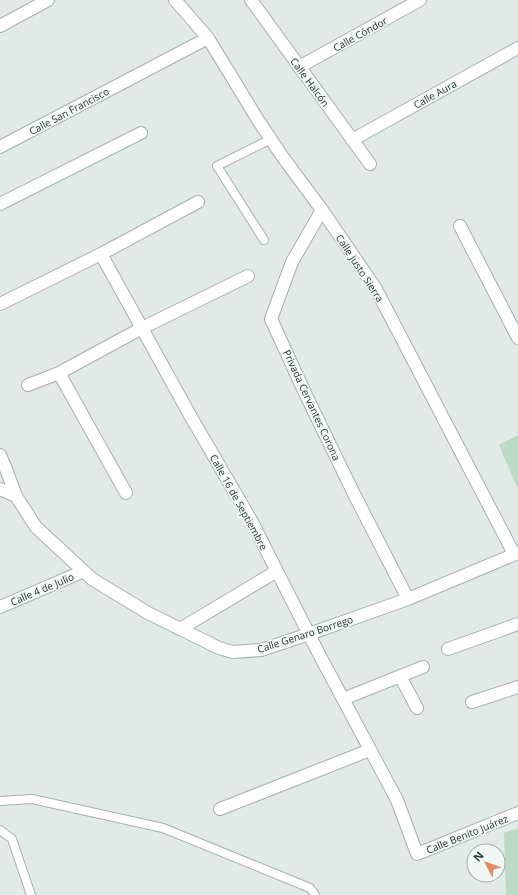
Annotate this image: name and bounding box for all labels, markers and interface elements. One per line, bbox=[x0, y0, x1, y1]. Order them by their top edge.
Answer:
street label: Calle Cóndor bbox=[330, 13, 390, 55]
street label: Calle Halcón bbox=[287, 55, 333, 109]
street label: Calle Aura bbox=[411, 76, 459, 112]
street label: Calle San Francisco bbox=[27, 84, 111, 138]
street label: Calle Justo Sierra bbox=[333, 231, 387, 305]
street label: Privada Cervantes Corona bbox=[280, 347, 344, 463]
street label: Calle 16 de Septiembre bbox=[207, 452, 271, 553]
street label: Calle 4 de Julio bbox=[8, 569, 76, 609]
street label: Calle Genaro Borrego bbox=[255, 612, 355, 656]
street label: Calle Benito Juárez bbox=[424, 811, 510, 857]
north arrow bbox=[466, 843, 506, 883]
text: N bbox=[469, 848, 487, 864]

